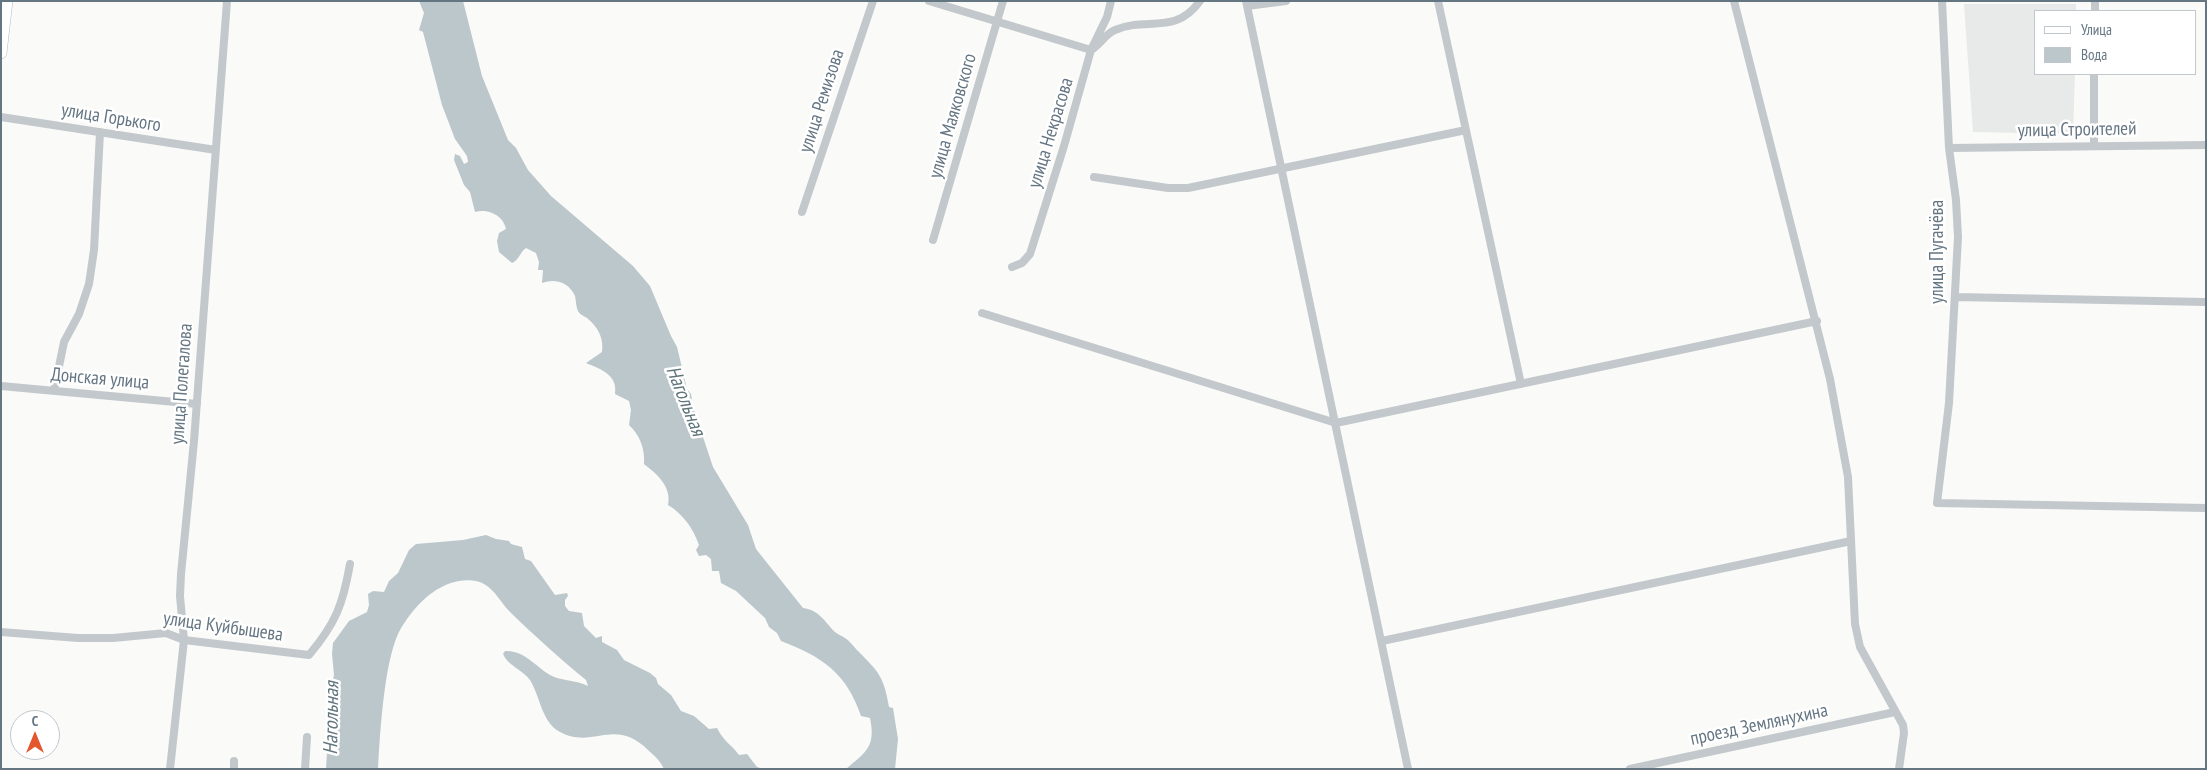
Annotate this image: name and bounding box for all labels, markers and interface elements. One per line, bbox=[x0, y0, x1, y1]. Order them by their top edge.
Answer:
legend bbox=[2034, 10, 2197, 75]
text: Улица bbox=[2081, 20, 2112, 39]
text: Вода bbox=[2081, 45, 2107, 64]
street label: улица Ремизова bbox=[795, 46, 849, 156]
street label: улица Маяковского bbox=[924, 51, 982, 181]
street label: улица Некрасова bbox=[1023, 75, 1079, 191]
street label: улица Горького bbox=[59, 99, 163, 137]
street label: улица Строителей bbox=[2017, 118, 2137, 142]
street label: улица Пугачёва bbox=[1927, 200, 1949, 304]
street label: улица Полегалова bbox=[166, 323, 198, 445]
street label: Донская улица bbox=[50, 363, 150, 395]
water label: Нагольная bbox=[660, 363, 710, 439]
street label: улица Куйбышева bbox=[162, 607, 284, 647]
water label: Нагольная bbox=[319, 681, 345, 755]
street label: проезд Землянухина bbox=[1688, 699, 1830, 751]
north arrow bbox=[10, 710, 60, 760]
text: С bbox=[32, 712, 38, 730]

